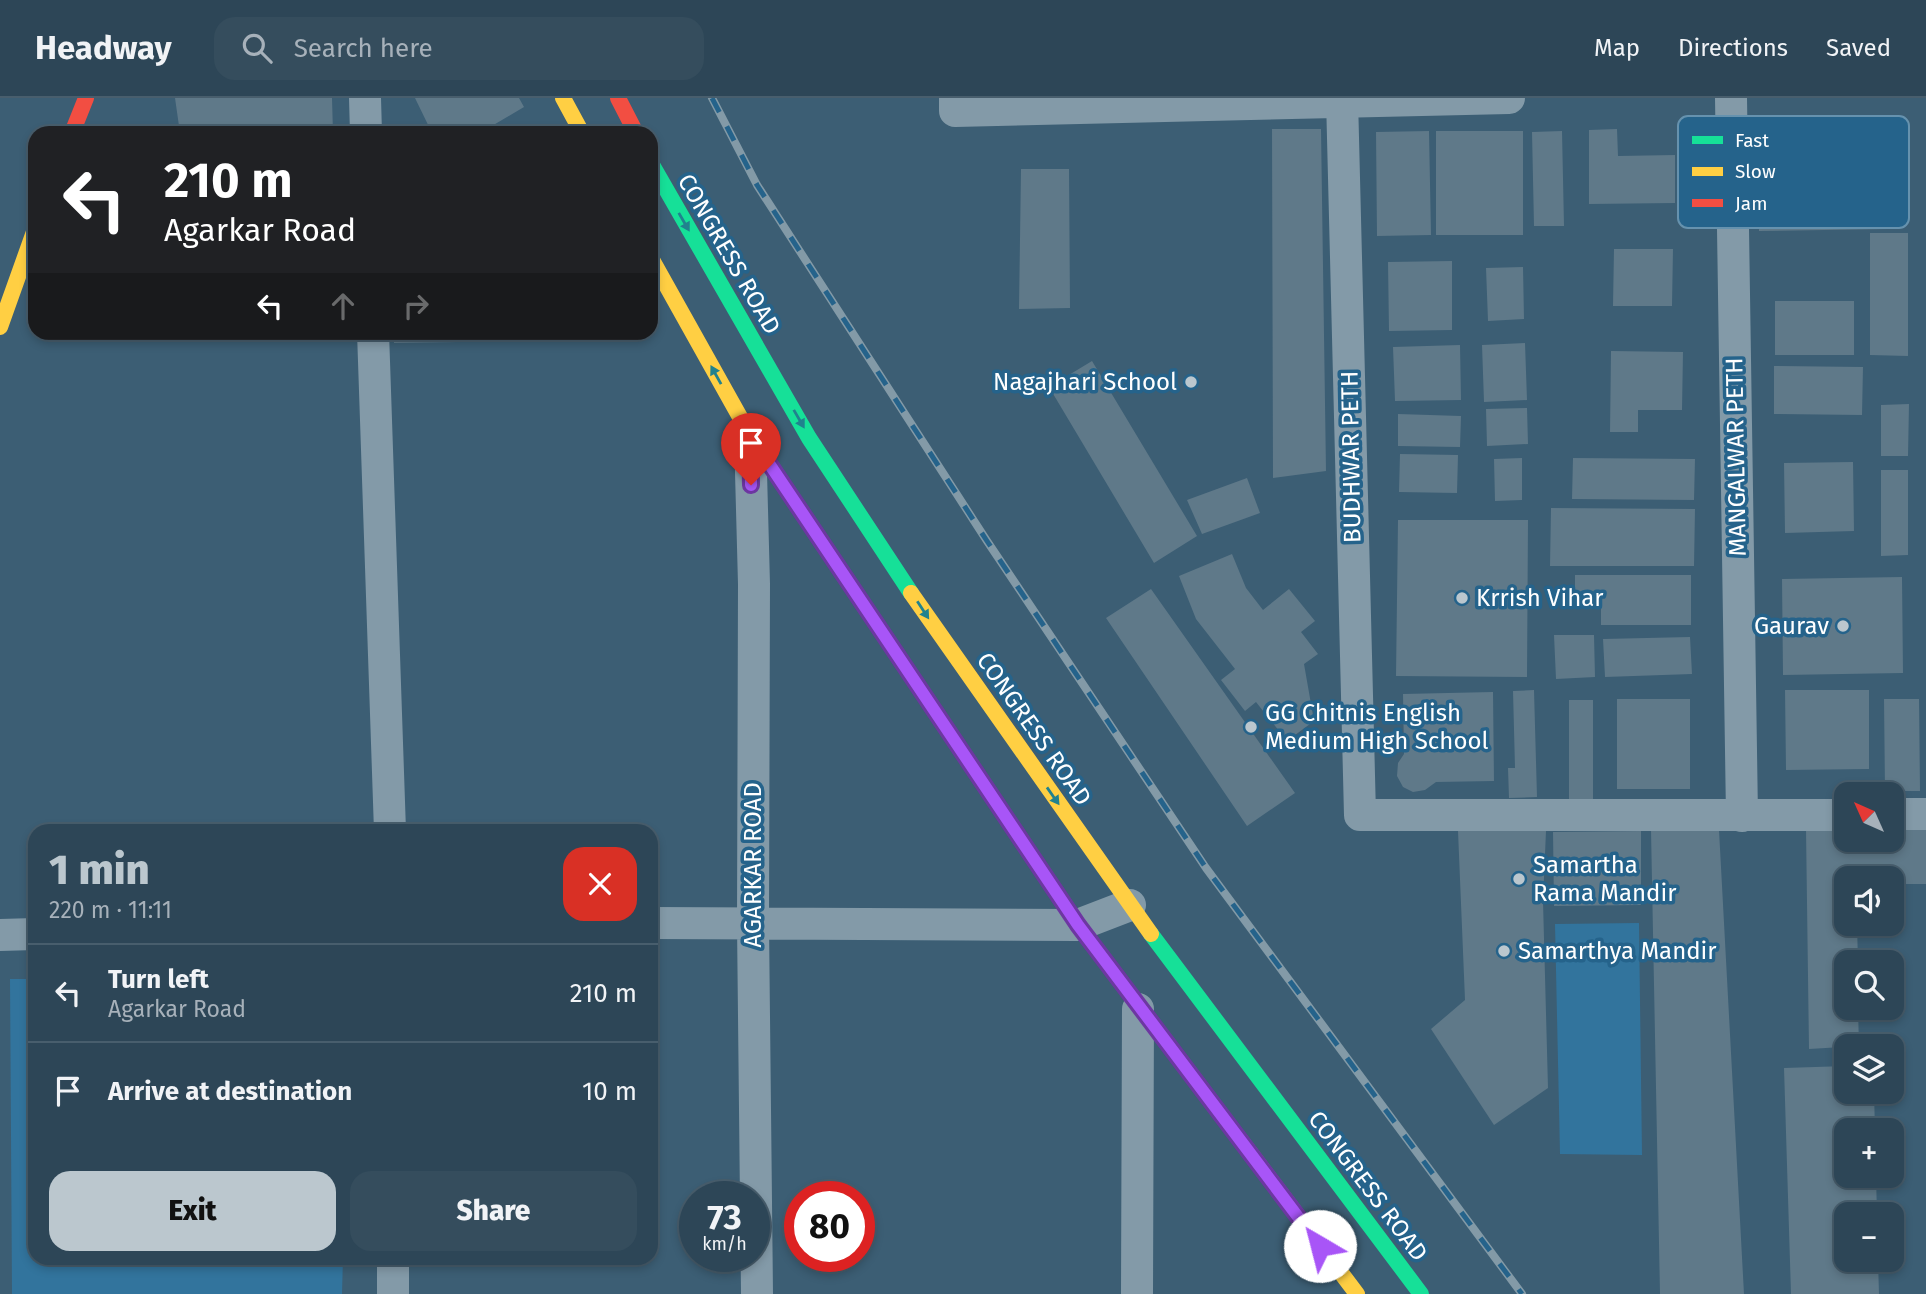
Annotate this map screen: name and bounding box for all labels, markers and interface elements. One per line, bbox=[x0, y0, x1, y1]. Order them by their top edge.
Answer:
search box bbox=[214, 17, 704, 80]
text: Headway bbox=[35, 28, 172, 68]
icon: search bbox=[238, 29, 276, 67]
text: Search here bbox=[294, 33, 433, 64]
text: Map bbox=[1594, 34, 1640, 62]
text: Directions bbox=[1678, 34, 1788, 62]
text: Saved bbox=[1826, 34, 1891, 62]
legend bbox=[1678, 116, 1909, 228]
text: Fast bbox=[1735, 129, 1769, 152]
text: 210 m bbox=[164, 151, 293, 210]
icon: left bbox=[49, 154, 140, 245]
text: Slow bbox=[1735, 160, 1776, 183]
street label: CONGRESS ROAD bbox=[672, 169, 786, 339]
text: Jam bbox=[1735, 192, 1767, 215]
text: Agarkar Road bbox=[164, 211, 356, 249]
one-way arrow bbox=[678, 213, 691, 232]
icon: left bbox=[251, 287, 289, 325]
icon: ahead bbox=[324, 287, 362, 325]
icon: right bbox=[397, 287, 435, 325]
street label: MANGALWAR PETH bbox=[1720, 357, 1752, 557]
one-way arrow bbox=[710, 365, 722, 384]
place label: Nagajhari School bbox=[993, 368, 1177, 396]
street label: BUDHWAR PETH bbox=[1335, 371, 1367, 543]
marker: Nagajhari School bbox=[1183, 374, 1199, 390]
one-way arrow bbox=[792, 410, 805, 429]
pin bbox=[721, 413, 781, 485]
icon: arrive bbox=[732, 424, 770, 462]
place label: Krrish Vihar bbox=[1476, 584, 1604, 612]
marker: Krrish Vihar bbox=[1454, 590, 1470, 606]
one-way arrow bbox=[916, 600, 929, 620]
place label: Gaurav bbox=[1754, 612, 1829, 640]
marker: Gaurav bbox=[1835, 618, 1851, 634]
street label: CONGRESS ROAD bbox=[971, 647, 1097, 811]
place label: GG Chitnis English Medium High School bbox=[1265, 699, 1488, 755]
marker: GG Chitnis English Medium High School bbox=[1243, 719, 1259, 735]
street label: AGARKAR ROAD bbox=[739, 782, 767, 948]
north arrow bbox=[1834, 782, 1904, 852]
map controls bbox=[1834, 782, 1904, 1272]
one-way arrow bbox=[1046, 787, 1060, 805]
text: 1 min bbox=[49, 845, 150, 895]
button: close bbox=[563, 847, 637, 921]
place label: Samartha Rama Mandir bbox=[1533, 851, 1677, 907]
button: sound bbox=[1834, 866, 1904, 936]
marker: Samartha Rama Mandir bbox=[1511, 871, 1527, 887]
text: 220 m · 11:11 bbox=[49, 896, 172, 924]
place label: Samarthya Mandir bbox=[1518, 937, 1717, 965]
marker: Samarthya Mandir bbox=[1496, 943, 1512, 959]
button: search bbox=[1834, 950, 1904, 1020]
text: Turn left bbox=[108, 964, 209, 995]
icon: left bbox=[49, 974, 87, 1012]
text: 210 m bbox=[570, 978, 637, 1009]
text: Agarkar Road bbox=[108, 995, 246, 1023]
button: layers bbox=[1834, 1034, 1904, 1104]
icon: arrive bbox=[49, 1072, 87, 1110]
text: Arrive at destination bbox=[108, 1076, 352, 1107]
text: 10 m bbox=[582, 1076, 637, 1107]
street label: CONGRESS ROAD bbox=[1303, 1106, 1433, 1266]
button: + bbox=[1834, 1118, 1904, 1188]
button: Exit bbox=[49, 1171, 336, 1251]
button: Share bbox=[350, 1171, 637, 1251]
speed limit sign: 80 bbox=[784, 1181, 875, 1272]
text: 73 bbox=[707, 1196, 742, 1238]
button: − bbox=[1834, 1202, 1904, 1272]
position arrow bbox=[1283, 1209, 1357, 1283]
text: km/h bbox=[702, 1233, 747, 1255]

